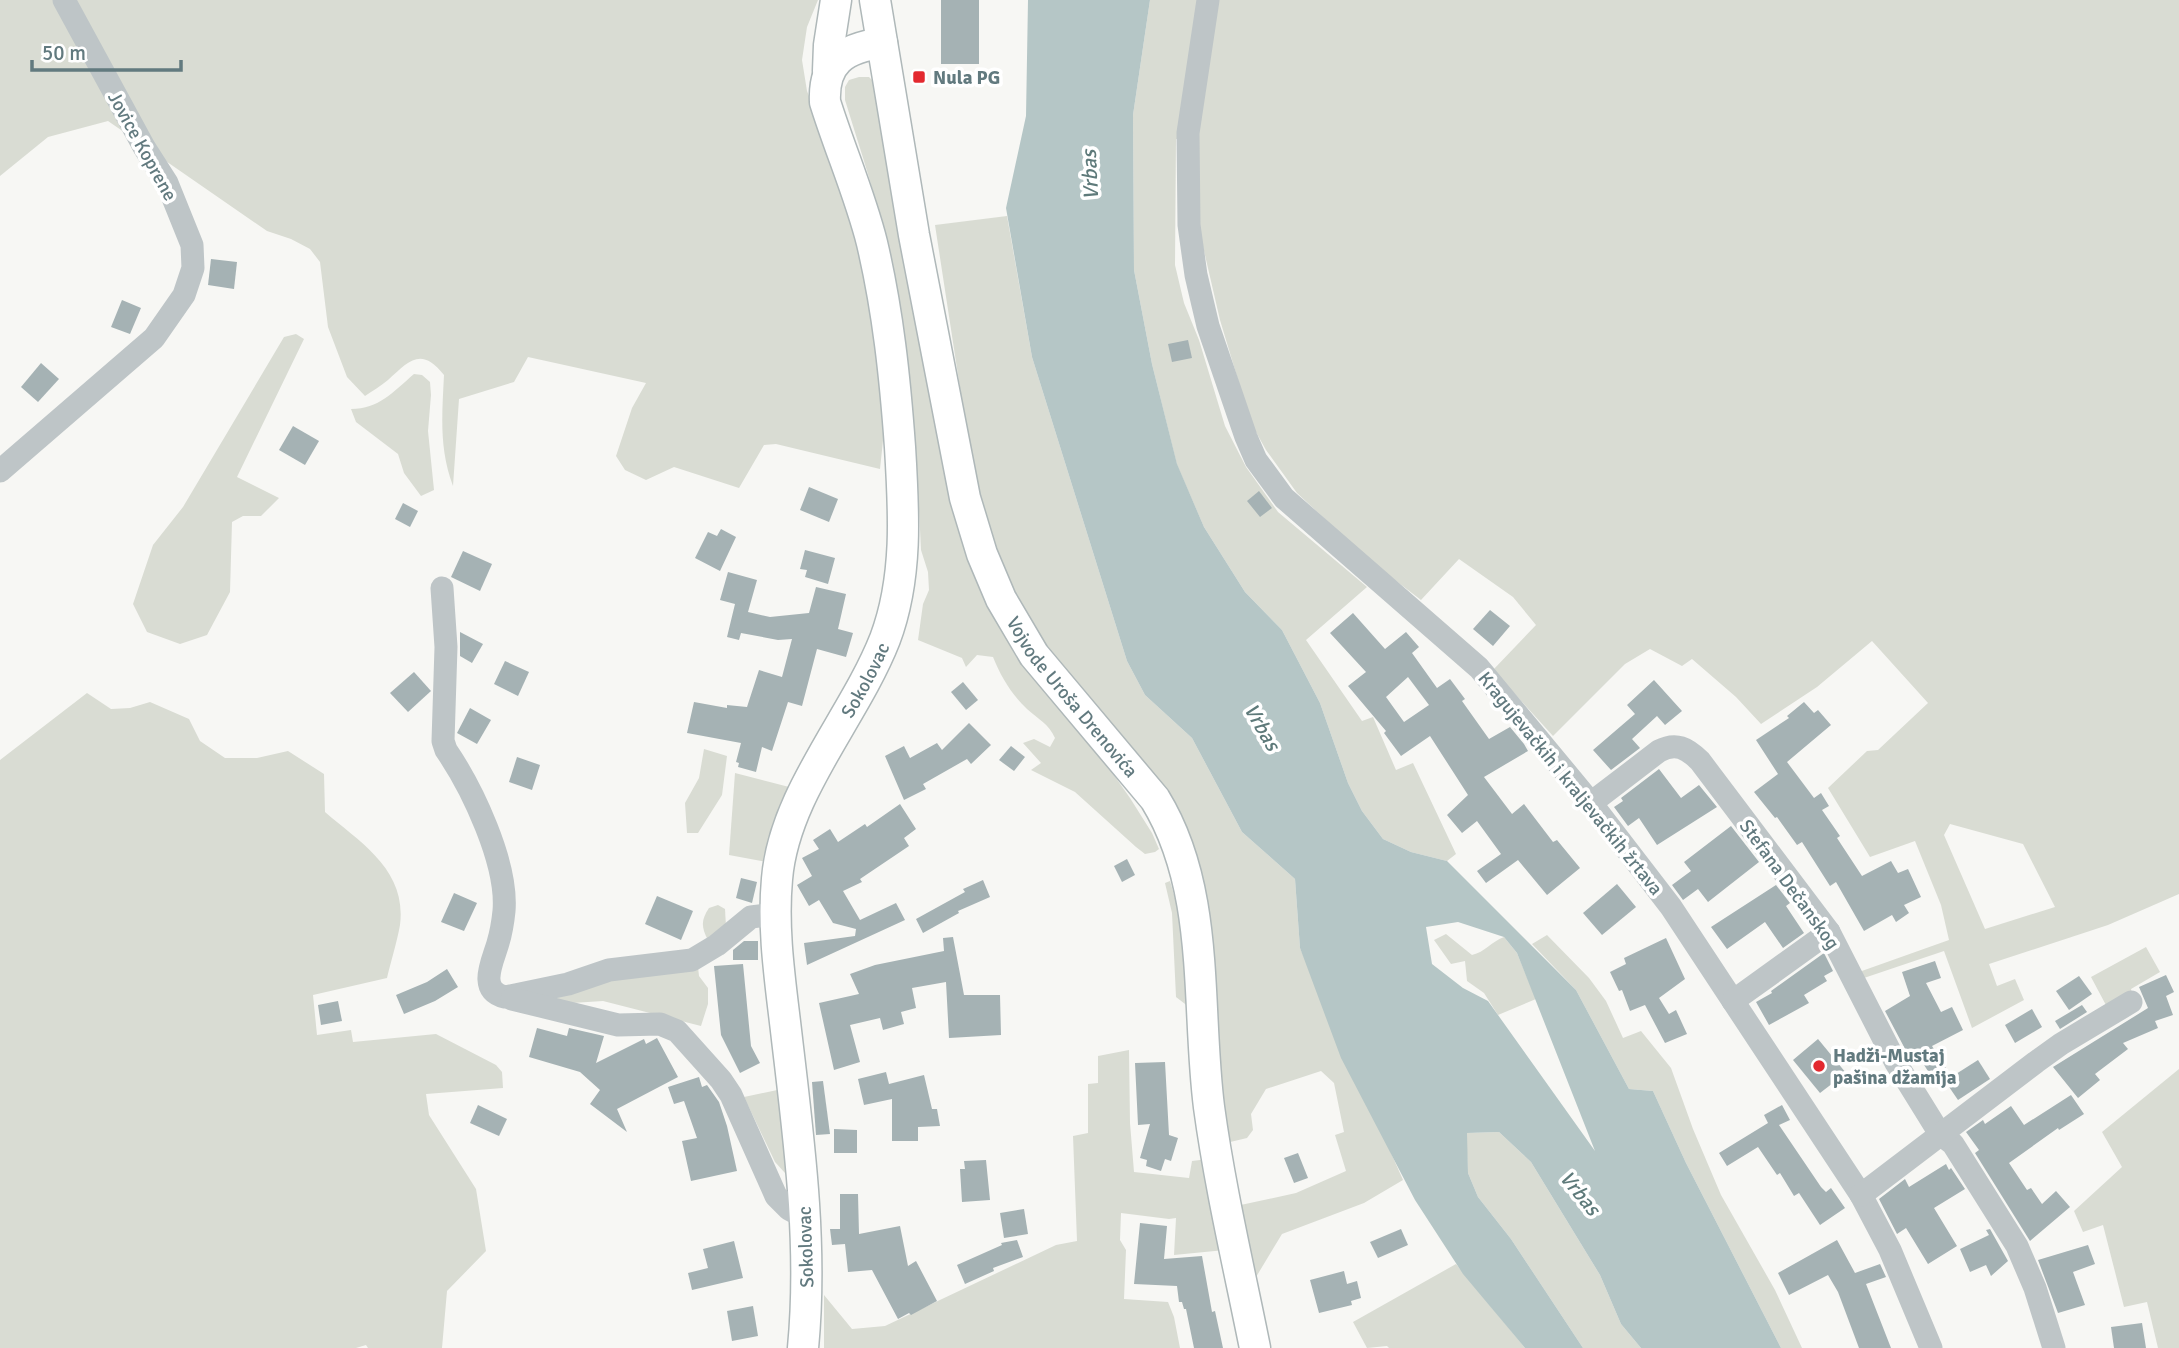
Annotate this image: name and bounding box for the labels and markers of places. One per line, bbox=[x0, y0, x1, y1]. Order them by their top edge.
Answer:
place label: Nula PG bbox=[933, 66, 1000, 90]
marker: Nula PG bbox=[911, 69, 927, 85]
place label: Hadži-Mustaj pašina džamija bbox=[1833, 1044, 1957, 1090]
marker: Hadži-Mustaj pašina džamija bbox=[1811, 1058, 1827, 1074]

